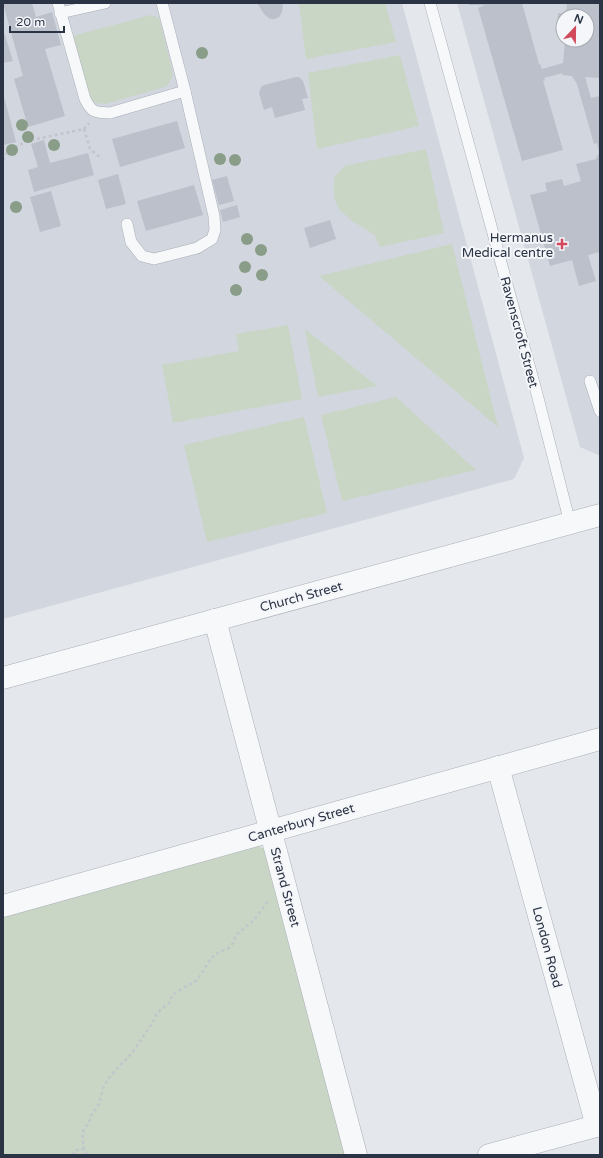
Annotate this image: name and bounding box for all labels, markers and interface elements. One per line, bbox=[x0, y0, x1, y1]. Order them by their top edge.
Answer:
scale bar bbox=[10, 8, 64, 34]
north arrow bbox=[555, 8, 595, 48]
text: N bbox=[572, 12, 585, 27]
text: 20 m bbox=[16, 15, 45, 29]
place label: Hermanus Medical centre bbox=[462, 230, 553, 261]
marker: Hermanus Medical centre bbox=[556, 238, 568, 250]
street label: Ravenscroft Street bbox=[496, 275, 542, 390]
street label: Church Street bbox=[258, 578, 344, 616]
street label: Canterbury Street bbox=[246, 800, 356, 846]
street label: Strand Street bbox=[267, 846, 303, 929]
street label: London Road bbox=[529, 905, 566, 990]

